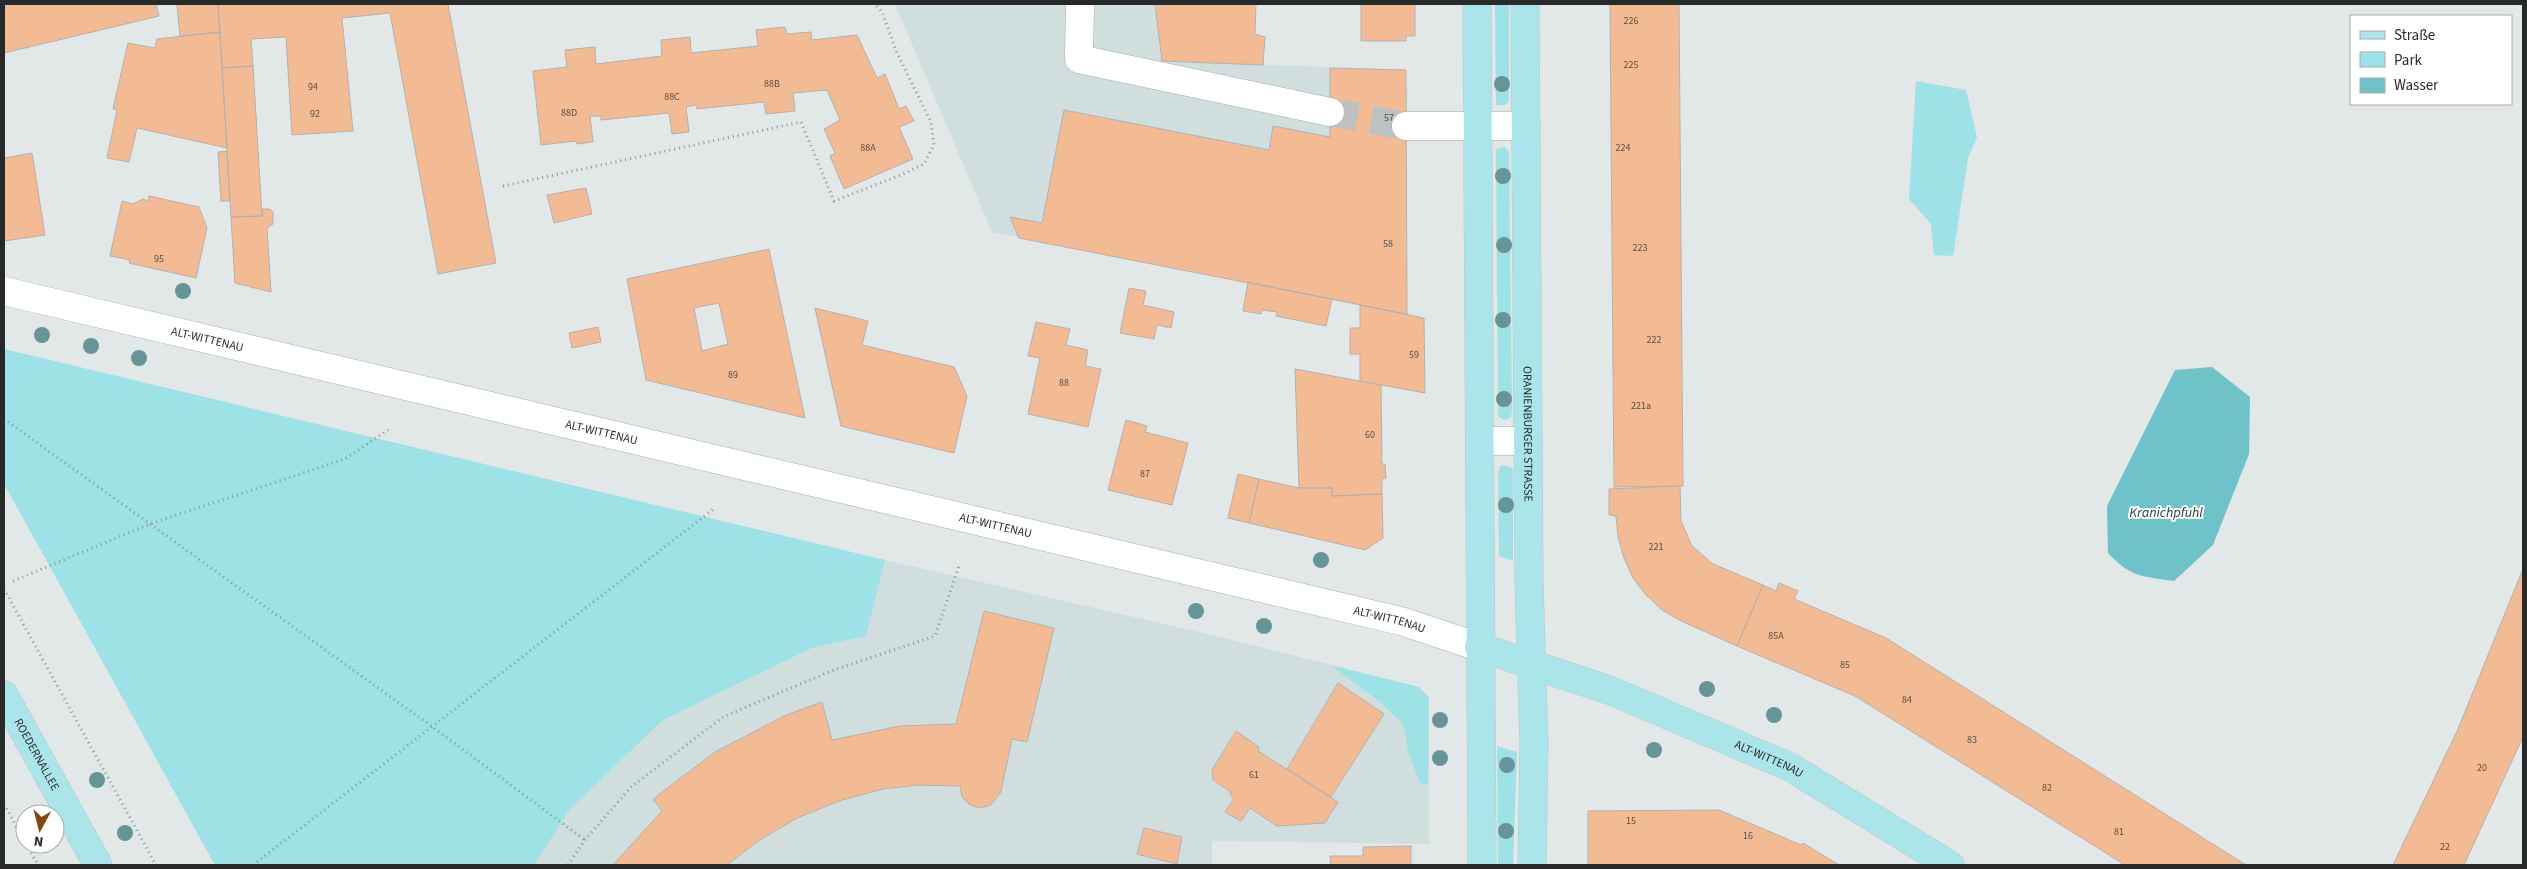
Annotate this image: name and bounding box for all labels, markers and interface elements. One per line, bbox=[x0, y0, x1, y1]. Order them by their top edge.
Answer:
house number: 226 bbox=[1624, 14, 1638, 28]
legend bbox=[2350, 15, 2512, 105]
text: Straße bbox=[2394, 25, 2435, 46]
text: Park bbox=[2394, 50, 2423, 71]
house number: 225 bbox=[1624, 58, 1638, 72]
text: Wasser bbox=[2394, 75, 2439, 96]
house number: 88B bbox=[764, 77, 780, 91]
house number: 94 bbox=[308, 80, 318, 94]
house number: 88C bbox=[664, 90, 680, 104]
house number: 88D bbox=[561, 106, 577, 120]
house number: 92 bbox=[310, 107, 320, 121]
house number: 57 bbox=[1384, 111, 1394, 125]
house number: 88A bbox=[860, 141, 876, 155]
house number: 224 bbox=[1616, 141, 1630, 155]
house number: 58 bbox=[1383, 237, 1393, 251]
house number: 223 bbox=[1633, 241, 1647, 255]
house number: 95 bbox=[154, 252, 164, 266]
street label: ALT-WITTENAU bbox=[170, 322, 245, 356]
house number: 222 bbox=[1647, 333, 1661, 347]
house number: 59 bbox=[1409, 348, 1419, 362]
street label: ORANIENBURGER STRASSE bbox=[1519, 366, 1537, 502]
house number: 89 bbox=[728, 368, 738, 382]
house number: 88 bbox=[1059, 376, 1069, 390]
house number: 221a bbox=[1631, 399, 1651, 413]
street label: ALT-WITTENAU bbox=[564, 415, 639, 449]
house number: 60 bbox=[1365, 428, 1375, 442]
house number: 87 bbox=[1140, 467, 1150, 481]
water label: Kranichpfuhl bbox=[2129, 503, 2203, 523]
street label: ALT-WITTENAU bbox=[958, 509, 1034, 542]
house number: 221 bbox=[1649, 540, 1663, 554]
street label: ALT-WITTENAU bbox=[1352, 602, 1428, 637]
house number: 85A bbox=[1768, 629, 1784, 643]
house number: 85 bbox=[1840, 658, 1850, 672]
house number: 84 bbox=[1902, 693, 1912, 707]
street label: ROEDERNALLEE bbox=[10, 715, 64, 794]
house number: 83 bbox=[1967, 733, 1977, 747]
street label: ALT-WITTENAU bbox=[1732, 736, 1807, 782]
house number: 20 bbox=[2477, 761, 2487, 775]
house number: 61 bbox=[1249, 768, 1259, 782]
house number: 82 bbox=[2042, 781, 2052, 795]
north arrow bbox=[15, 804, 65, 854]
house number: 15 bbox=[1626, 814, 1636, 828]
house number: 81 bbox=[2114, 825, 2124, 839]
house number: 16 bbox=[1743, 829, 1753, 843]
text: N bbox=[33, 830, 44, 851]
house number: 22 bbox=[2440, 840, 2450, 854]

